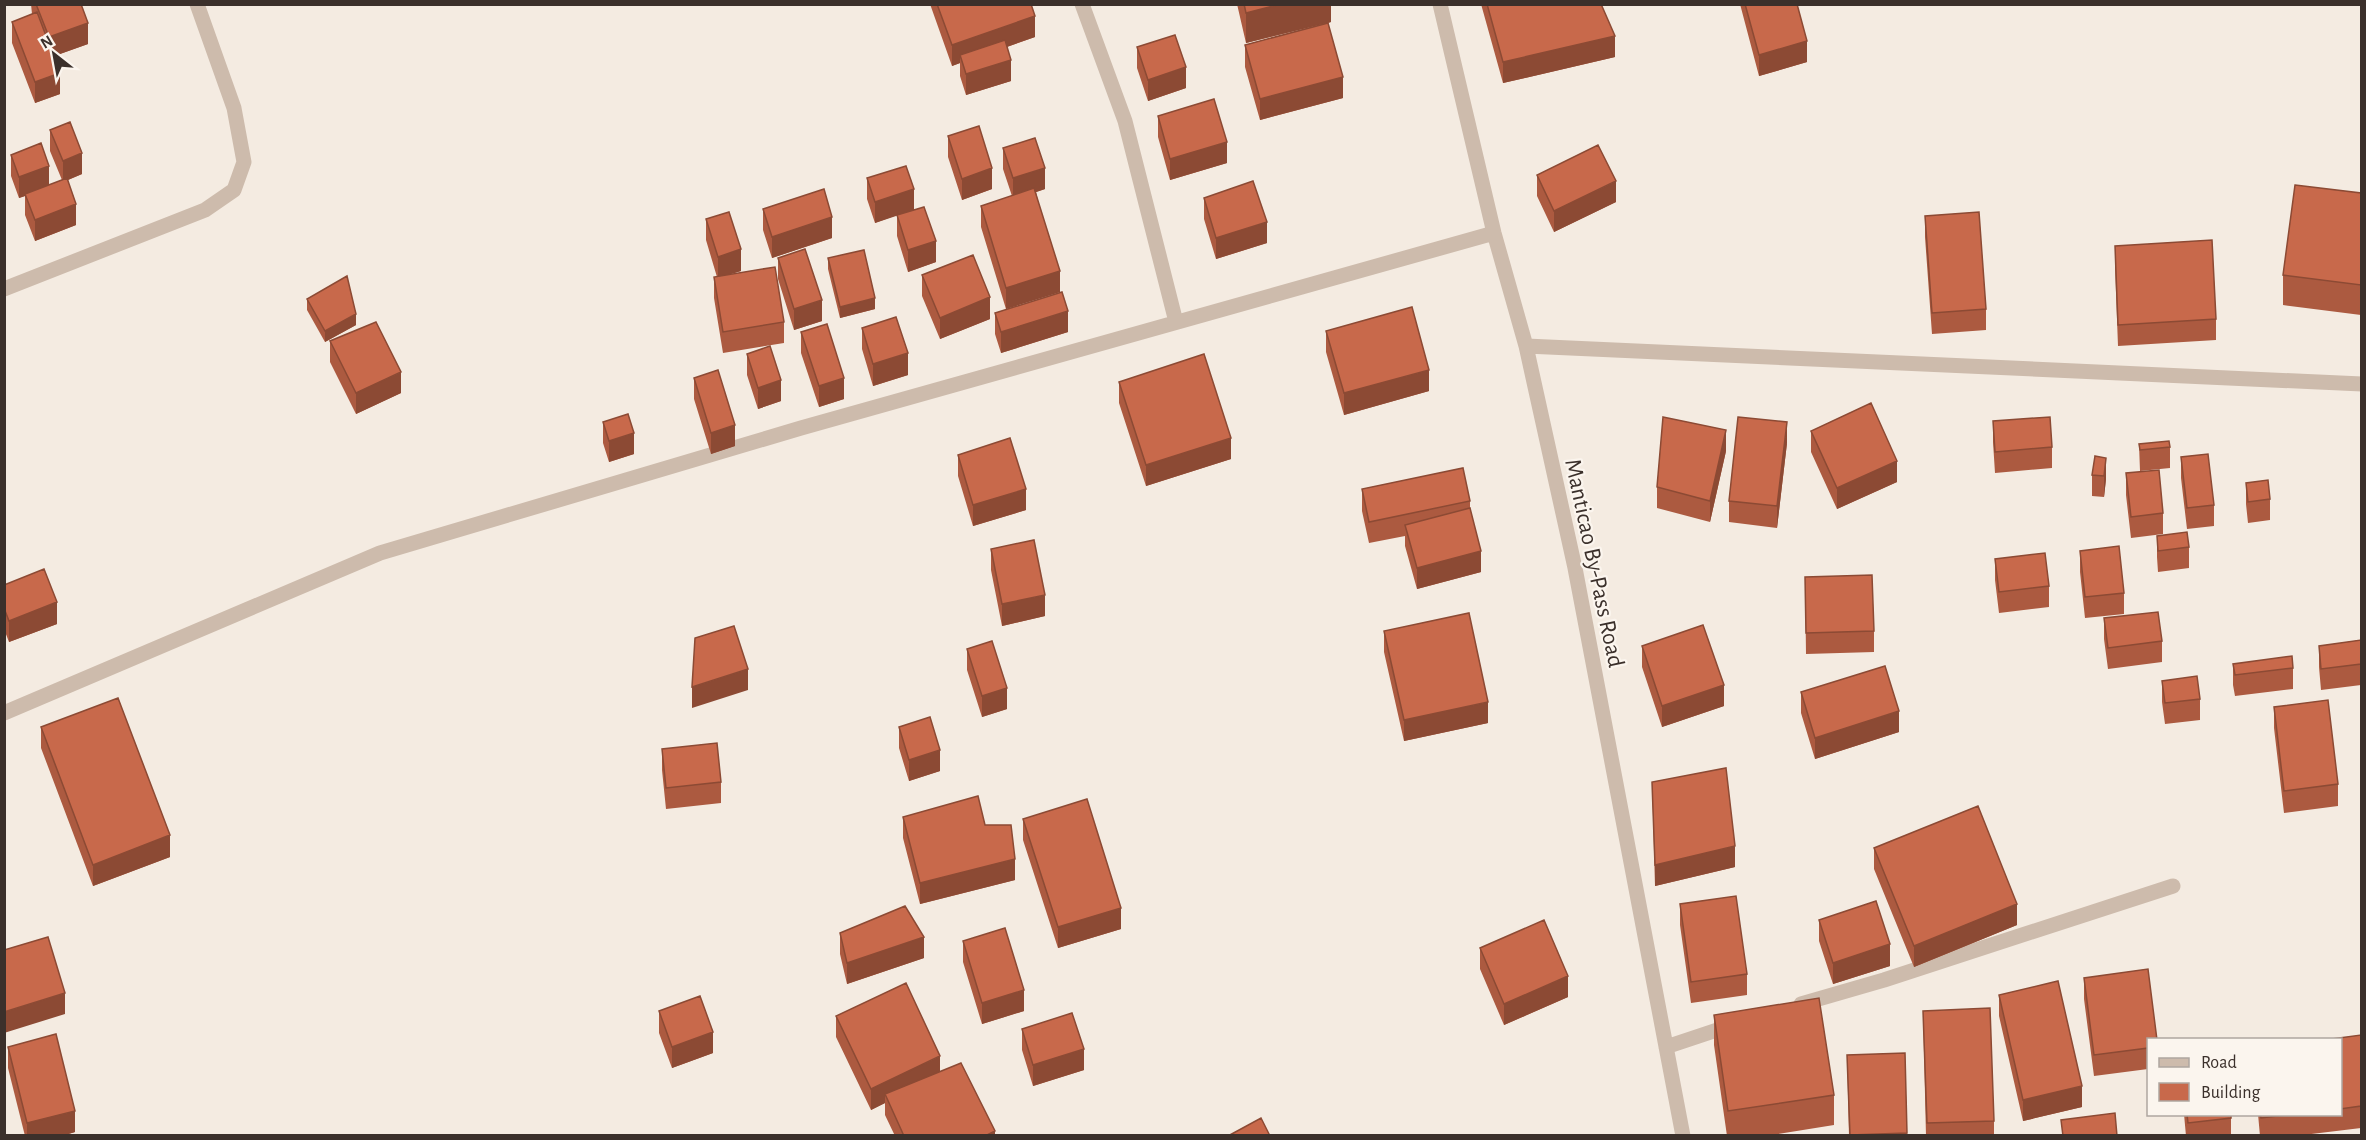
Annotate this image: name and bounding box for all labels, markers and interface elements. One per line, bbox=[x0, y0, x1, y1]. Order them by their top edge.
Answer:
north arrow bbox=[24, 24, 84, 84]
text: N bbox=[38, 32, 56, 52]
street label: Manticao By-Pass Road bbox=[1560, 457, 1628, 670]
legend bbox=[2147, 1038, 2342, 1116]
text: Road bbox=[2201, 1054, 2237, 1072]
text: Building bbox=[2201, 1084, 2261, 1102]

